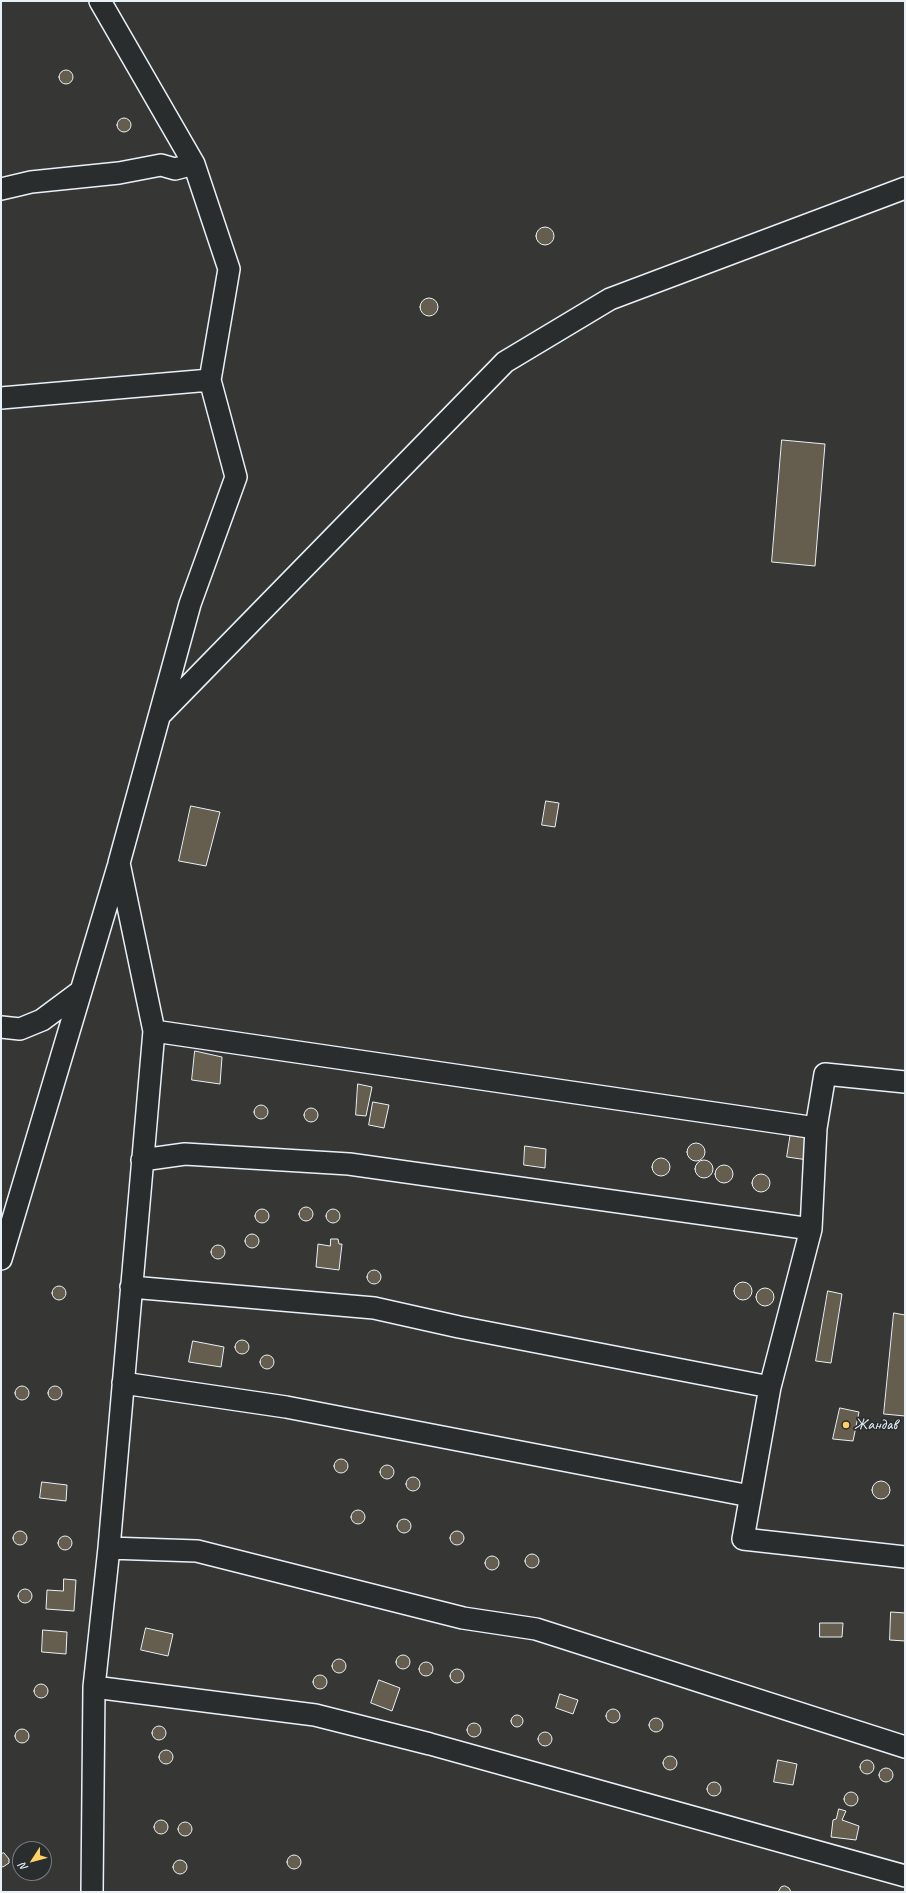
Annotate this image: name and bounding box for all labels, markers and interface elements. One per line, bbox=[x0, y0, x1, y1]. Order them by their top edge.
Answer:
place label: Жандав bbox=[854, 1415, 897, 1435]
marker: Жандав bbox=[841, 1420, 851, 1430]
north arrow bbox=[12, 1841, 52, 1881]
text: N bbox=[15, 1861, 31, 1874]

